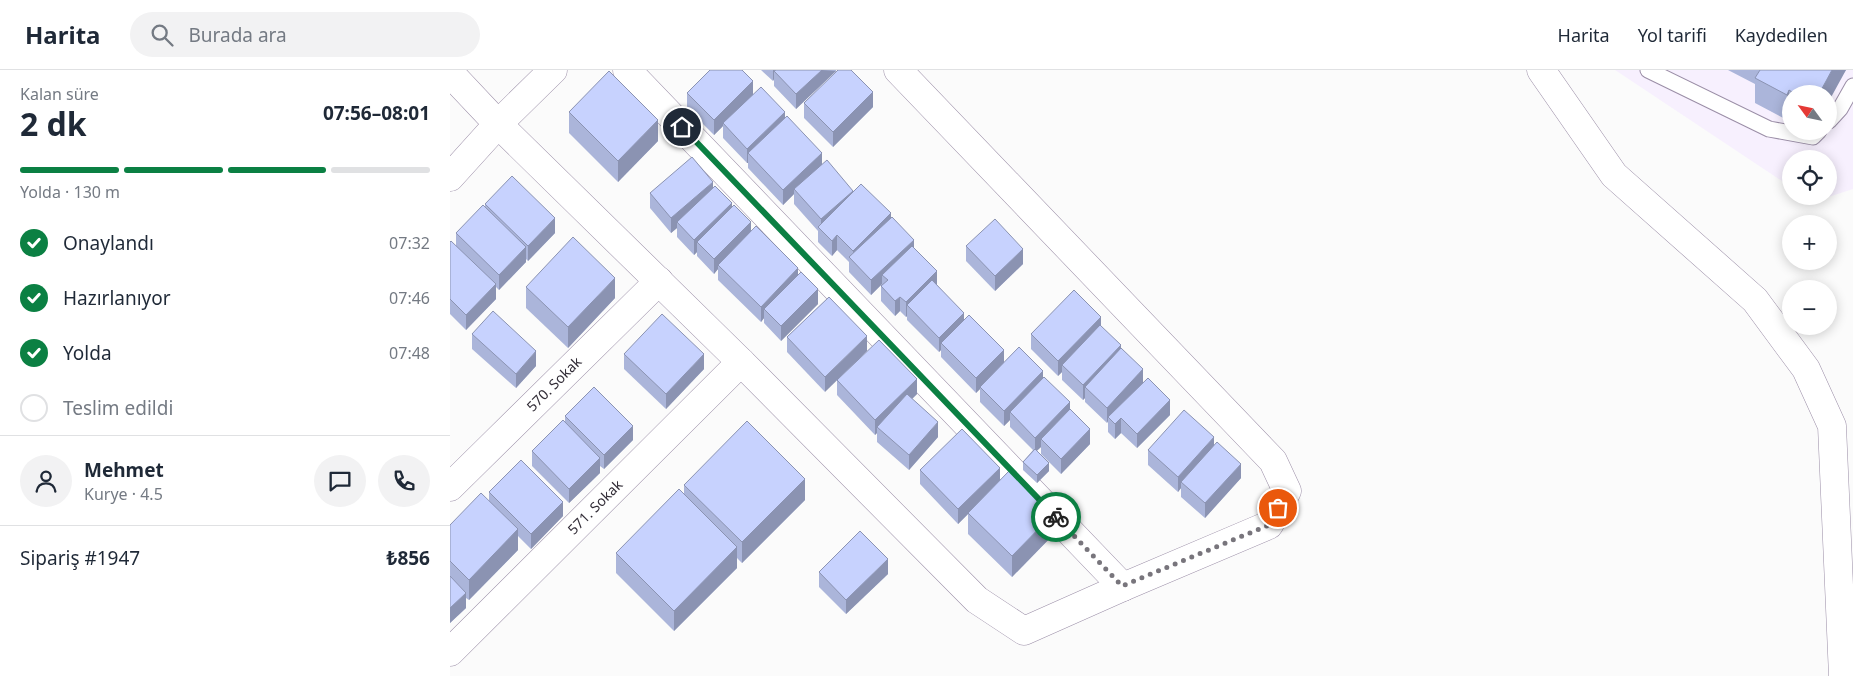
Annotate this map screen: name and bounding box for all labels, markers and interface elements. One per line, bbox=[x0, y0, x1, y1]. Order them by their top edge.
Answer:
search box bbox=[130, 12, 480, 57]
text: Harita bbox=[25, 18, 100, 51]
icon: search bbox=[148, 21, 176, 49]
text: Burada ara bbox=[188, 22, 287, 48]
text: Harita bbox=[1558, 23, 1610, 47]
text: Yol tarifi bbox=[1638, 23, 1707, 47]
text: Kaydedilen bbox=[1735, 23, 1828, 47]
text: Kalan süre bbox=[20, 83, 99, 105]
north arrow bbox=[1782, 85, 1838, 140]
map controls bbox=[1782, 85, 1837, 335]
text: 07:56–08:01 bbox=[323, 100, 430, 126]
text: 2 dk bbox=[20, 102, 87, 145]
pin bbox=[661, 106, 703, 148]
icon: home bbox=[668, 113, 696, 141]
button: locate bbox=[1782, 150, 1837, 205]
text: Yolda · 130 m bbox=[20, 181, 120, 203]
button: + bbox=[1782, 215, 1837, 270]
icon: check bbox=[20, 229, 48, 257]
text: Onaylandı bbox=[63, 230, 154, 256]
text: 07:32 bbox=[389, 232, 430, 254]
button: − bbox=[1782, 280, 1837, 335]
icon: check bbox=[20, 284, 48, 312]
text: Hazırlanıyor bbox=[63, 285, 171, 311]
text: 07:46 bbox=[389, 287, 430, 309]
icon: check bbox=[20, 339, 48, 367]
text: Yolda bbox=[63, 340, 112, 366]
text: 07:48 bbox=[389, 342, 430, 364]
street label: 570. Sokak bbox=[522, 352, 586, 415]
text: Teslim edildi bbox=[63, 395, 173, 421]
button: person bbox=[20, 455, 72, 507]
button: chat bbox=[314, 455, 366, 507]
button: phone bbox=[378, 455, 430, 507]
text: Mehmet bbox=[84, 457, 164, 483]
street label: 571. Sokak bbox=[563, 475, 627, 538]
text: Kurye · 4.5 bbox=[84, 483, 163, 505]
pin bbox=[1257, 487, 1299, 529]
courier bbox=[1031, 492, 1081, 542]
icon: bag bbox=[1264, 494, 1292, 522]
icon: bike bbox=[1042, 503, 1070, 531]
text: Sipariş #1947 bbox=[20, 545, 140, 571]
text: ₺856 bbox=[387, 545, 430, 571]

